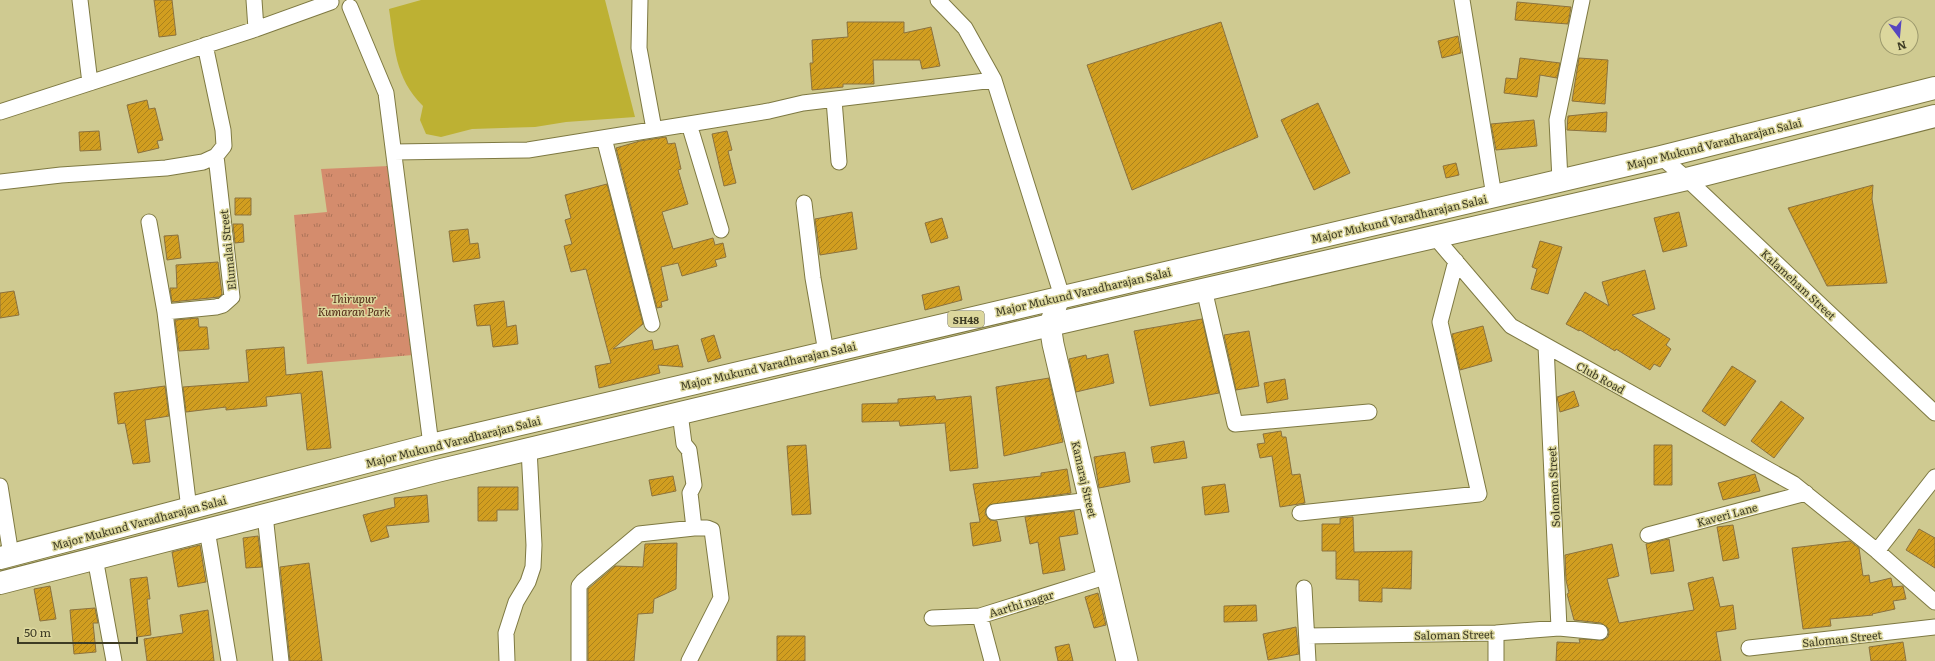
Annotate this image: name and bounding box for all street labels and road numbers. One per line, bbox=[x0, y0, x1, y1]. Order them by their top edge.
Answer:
street label: Major Mukund Varadharajan Salai bbox=[1625, 113, 1804, 173]
street label: Major Mukund Varadharajan Salai bbox=[1309, 190, 1489, 246]
street label: Elumalai Street bbox=[215, 208, 239, 291]
street label: Kalameham Street bbox=[1758, 245, 1840, 323]
street label: Major Mukund Varadharajan Salai bbox=[993, 263, 1173, 319]
road number: SH48 bbox=[948, 311, 984, 327]
street label: Major Mukund Varadharajan Salai bbox=[678, 337, 858, 393]
street label: Club Road bbox=[1574, 357, 1628, 397]
street label: Major Mukund Varadharajan Salai bbox=[364, 411, 543, 471]
street label: Kamaraj Street bbox=[1068, 439, 1102, 520]
street label: Solomon Street bbox=[1543, 446, 1563, 528]
street label: Major Mukund Varadharajan Salai bbox=[50, 491, 228, 553]
street label: Kaveri Lane bbox=[1695, 498, 1759, 530]
street label: Aarthi nagar bbox=[987, 585, 1056, 620]
street label: Saloman Street bbox=[1414, 625, 1495, 643]
street label: Saloman Street bbox=[1802, 626, 1883, 650]

